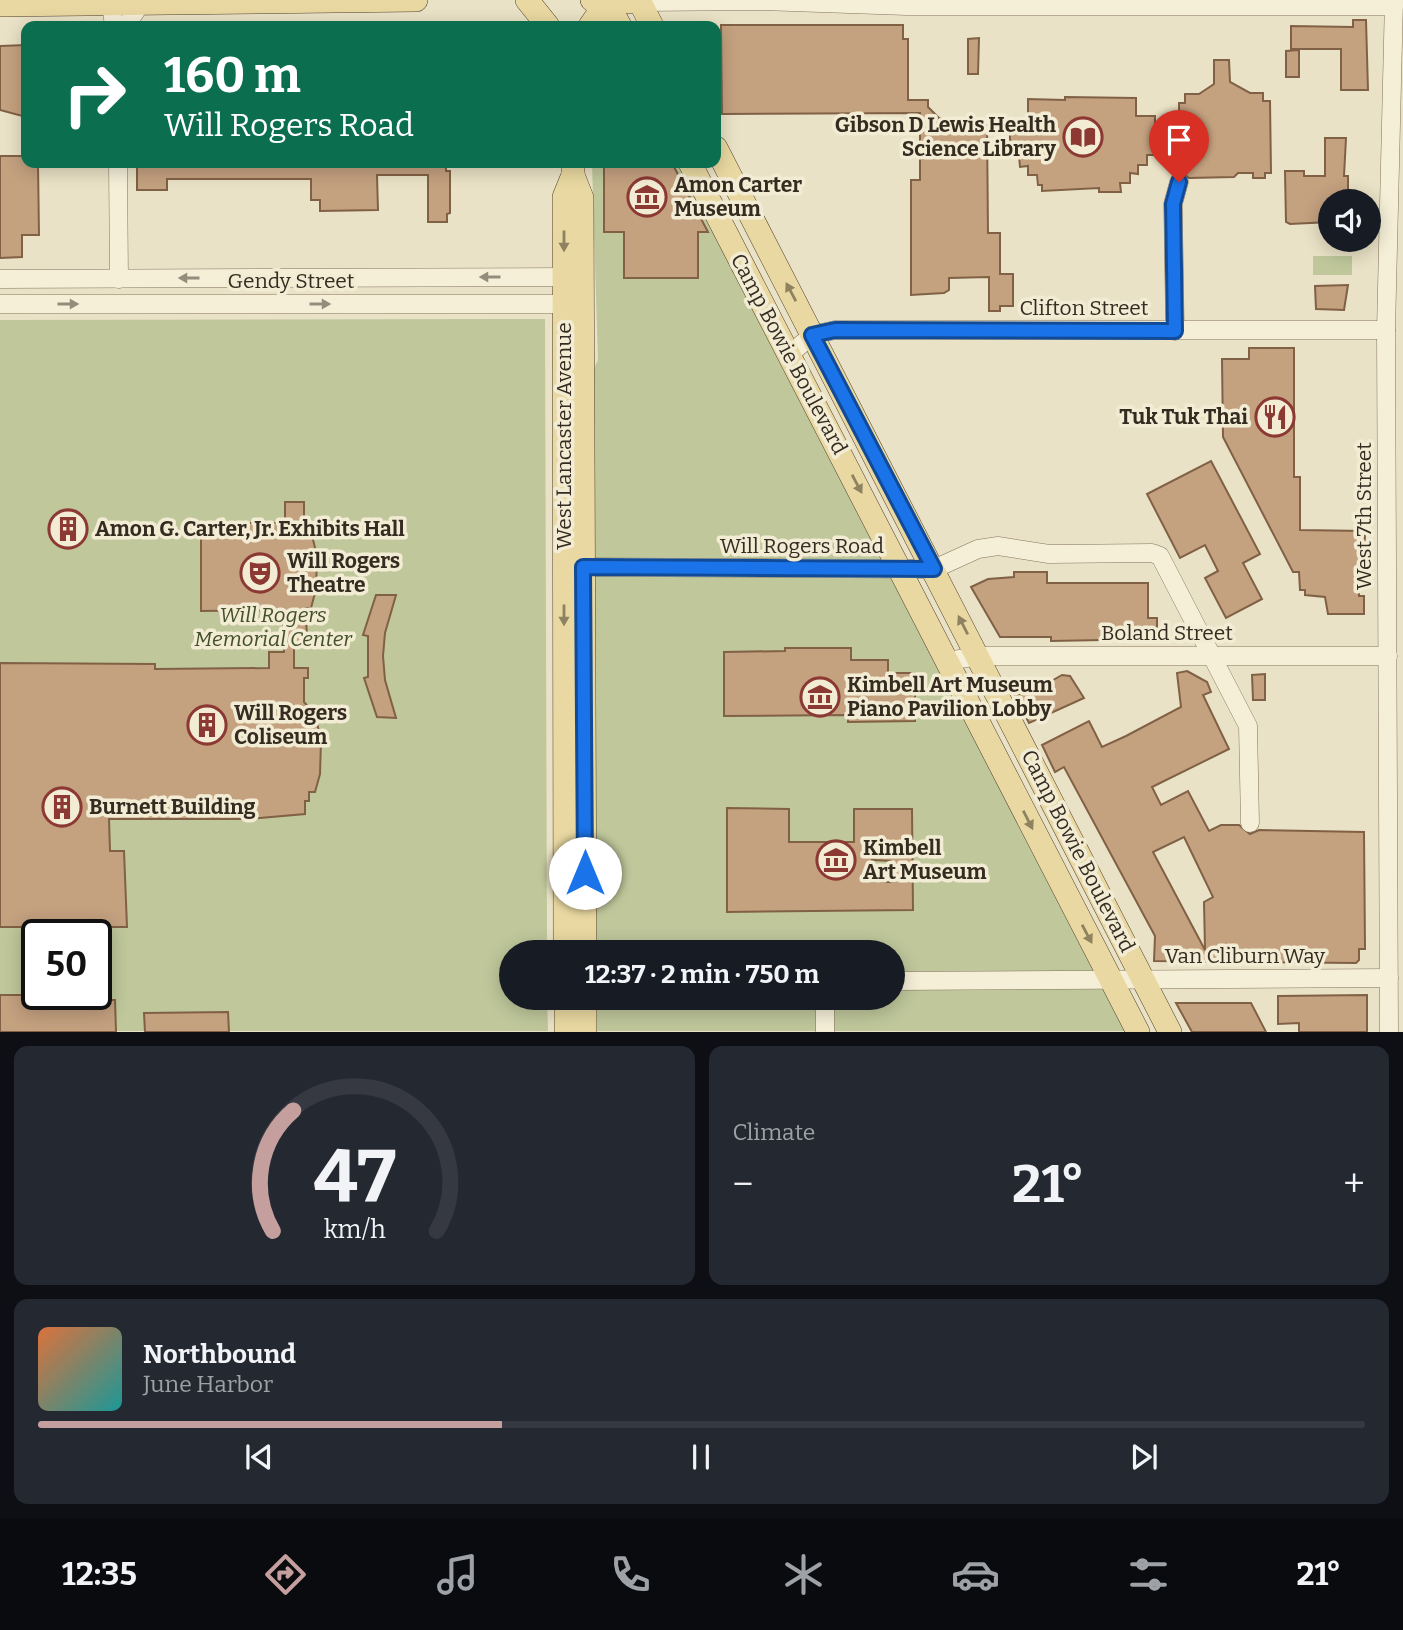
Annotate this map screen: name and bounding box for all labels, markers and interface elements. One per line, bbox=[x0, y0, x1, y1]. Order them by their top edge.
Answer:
text: 160 m bbox=[164, 46, 301, 105]
icon: right bbox=[49, 49, 140, 140]
text: Will Rogers Road bbox=[164, 106, 414, 144]
pin bbox=[1149, 110, 1209, 182]
place label: Gibson D Lewis Health Science Library bbox=[835, 112, 1057, 162]
library icon: Gibson D Lewis Health Science Library bbox=[1062, 116, 1104, 158]
icon: arrive bbox=[1160, 121, 1198, 159]
place label: Amon Carter Museum bbox=[674, 172, 802, 222]
museum icon: Amon Carter Museum bbox=[626, 176, 668, 218]
map controls bbox=[1318, 189, 1381, 252]
button: sound bbox=[1318, 189, 1381, 252]
one-way arrow bbox=[558, 230, 570, 252]
street label: Camp Bowie Boulevard bbox=[725, 249, 853, 459]
street label: Gendy Street bbox=[228, 268, 355, 294]
one-way arrow bbox=[479, 271, 501, 283]
one-way arrow bbox=[178, 272, 200, 284]
one-way arrow bbox=[785, 282, 797, 302]
street label: Clifton Street bbox=[1020, 295, 1149, 321]
one-way arrow bbox=[57, 298, 79, 310]
one-way arrow bbox=[309, 298, 331, 310]
street label: West Lancaster Avenue bbox=[551, 322, 577, 550]
restaurant icon: Tuk Tuk Thai bbox=[1254, 396, 1296, 438]
place label: Tuk Tuk Thai bbox=[1119, 404, 1248, 430]
street label: West 7th Street bbox=[1351, 442, 1377, 590]
one-way arrow bbox=[852, 474, 863, 494]
building icon: Amon G. Carter, Jr. Exhibits Hall bbox=[47, 508, 89, 550]
place label: Amon G. Carter, Jr. Exhibits Hall bbox=[95, 516, 405, 542]
street label: Will Rogers Road bbox=[720, 533, 884, 559]
place label: Will Rogers Theatre bbox=[287, 548, 400, 598]
theatre icon: Will Rogers Theatre bbox=[239, 552, 281, 594]
park label: Will Rogers Memorial Center bbox=[194, 602, 353, 652]
one-way arrow bbox=[558, 605, 570, 627]
one-way arrow bbox=[957, 615, 968, 635]
street label: Boland Street bbox=[1101, 620, 1233, 646]
place label: Kimbell Art Museum Piano Pavilion Lobby bbox=[847, 672, 1053, 722]
museum icon: Kimbell Art Museum Piano Pavilion Lobby bbox=[799, 676, 841, 718]
place label: Will Rogers Coliseum bbox=[234, 700, 347, 750]
building icon: Will Rogers Coliseum bbox=[186, 704, 228, 746]
street label: Camp Bowie Boulevard bbox=[1016, 745, 1140, 957]
building icon: Burnett Building bbox=[41, 786, 83, 828]
place label: Burnett Building bbox=[89, 794, 256, 820]
one-way arrow bbox=[1022, 810, 1033, 830]
place label: Kimbell Art Museum bbox=[863, 835, 987, 885]
position arrow bbox=[548, 836, 622, 910]
museum icon: Kimbell Art Museum bbox=[815, 839, 857, 881]
speed limit sign: 50 bbox=[21, 919, 112, 1010]
one-way arrow bbox=[1081, 924, 1092, 944]
street label: Van Cliburn Way bbox=[1165, 943, 1326, 969]
text: 12:37 · 2 min · 750 m bbox=[585, 959, 819, 990]
text: Climate bbox=[733, 1118, 815, 1146]
text: 47 bbox=[313, 1134, 396, 1221]
text: 21° bbox=[1012, 1153, 1085, 1216]
text: − bbox=[733, 1161, 753, 1207]
text: + bbox=[1343, 1161, 1365, 1207]
text: km/h bbox=[323, 1215, 386, 1245]
text: Northbound bbox=[143, 1339, 296, 1370]
text: June Harbor bbox=[143, 1370, 273, 1398]
icon: previous bbox=[240, 1438, 278, 1476]
icon: pause bbox=[682, 1438, 720, 1476]
icon: next bbox=[1125, 1438, 1163, 1476]
icon: directions bbox=[261, 1550, 310, 1599]
icon: music bbox=[433, 1550, 482, 1599]
icon: phone bbox=[606, 1550, 655, 1599]
icon: climate bbox=[779, 1550, 828, 1599]
icon: car bbox=[951, 1550, 1000, 1599]
icon: filters bbox=[1124, 1550, 1173, 1599]
text: 12:35 bbox=[62, 1555, 137, 1593]
text: 21° bbox=[1297, 1555, 1341, 1593]

